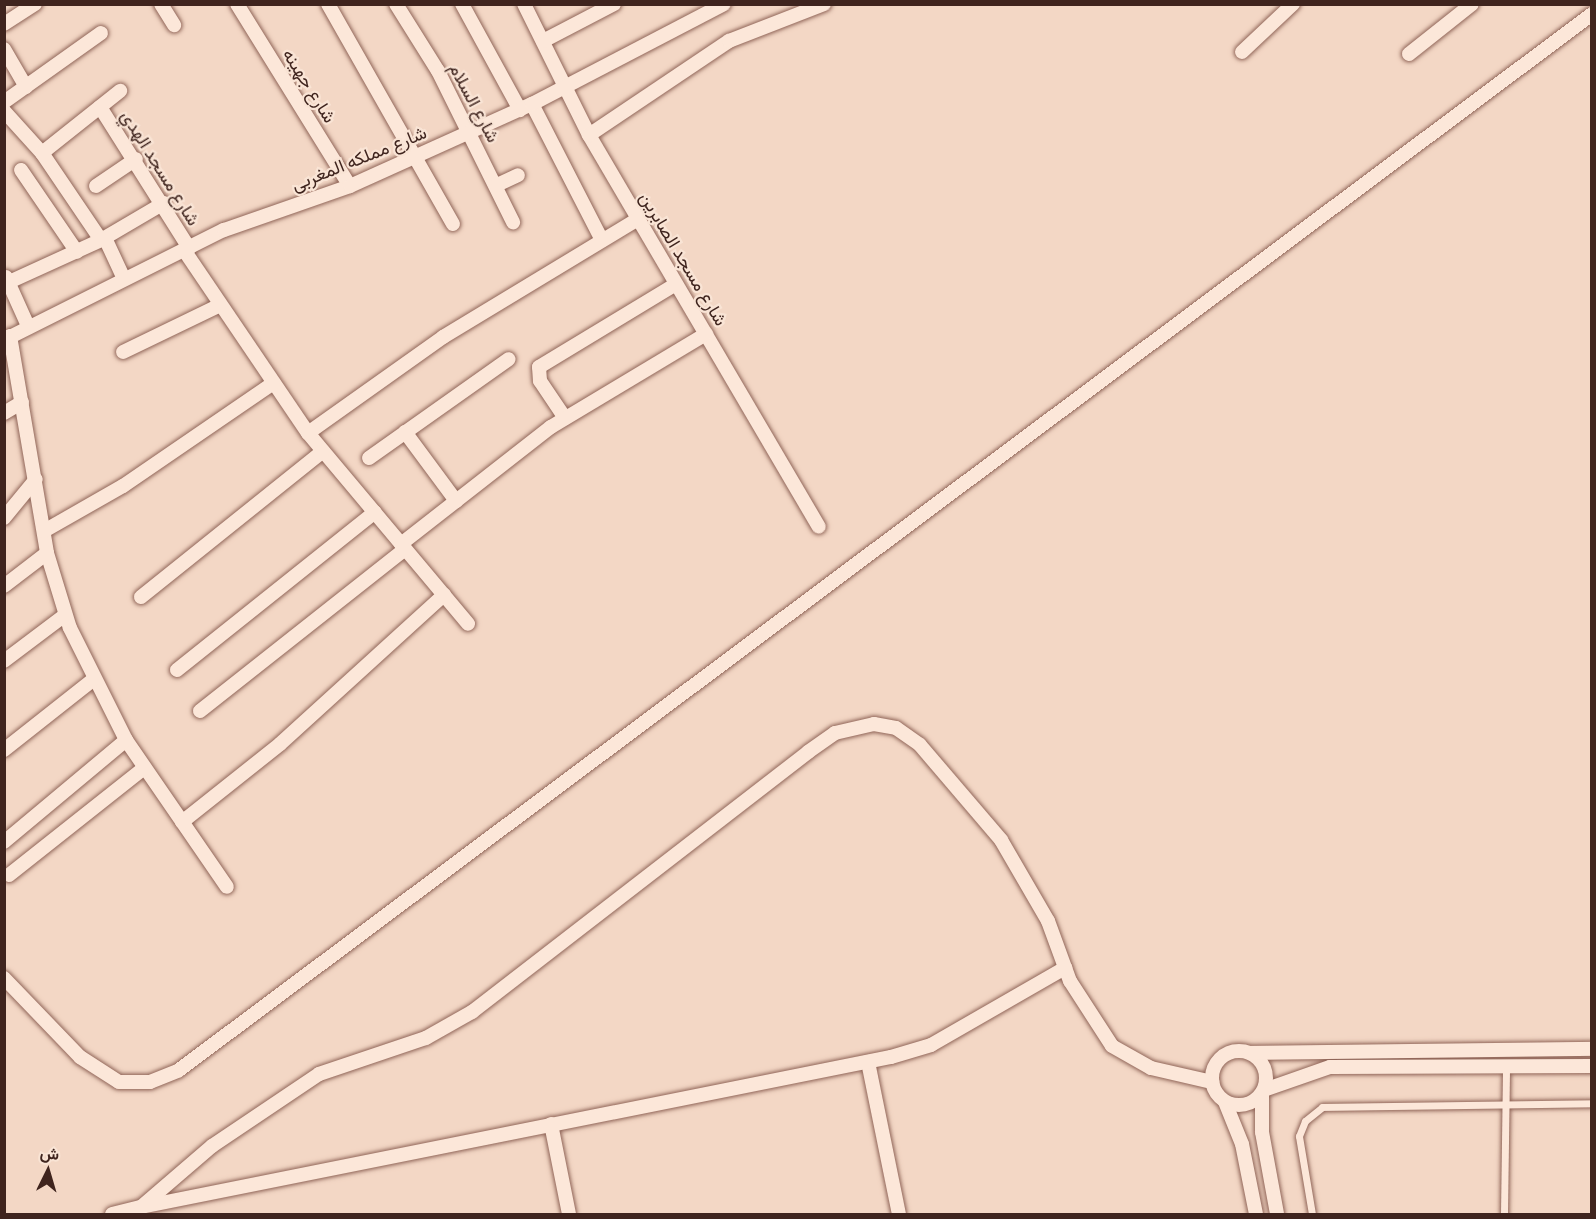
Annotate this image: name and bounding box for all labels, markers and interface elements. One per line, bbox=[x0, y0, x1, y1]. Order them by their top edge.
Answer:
street label: شارع جهينه bbox=[278, 45, 340, 127]
street label: شارع السلام bbox=[444, 60, 504, 146]
street label: شارع مسجد الهدي bbox=[116, 106, 204, 230]
street label: شارع مملكه المغربى bbox=[288, 122, 430, 196]
street label: شارع مسجد الصابرين bbox=[635, 188, 731, 330]
north arrow bbox=[18, 1141, 78, 1201]
text: ش bbox=[39, 1141, 60, 1165]

